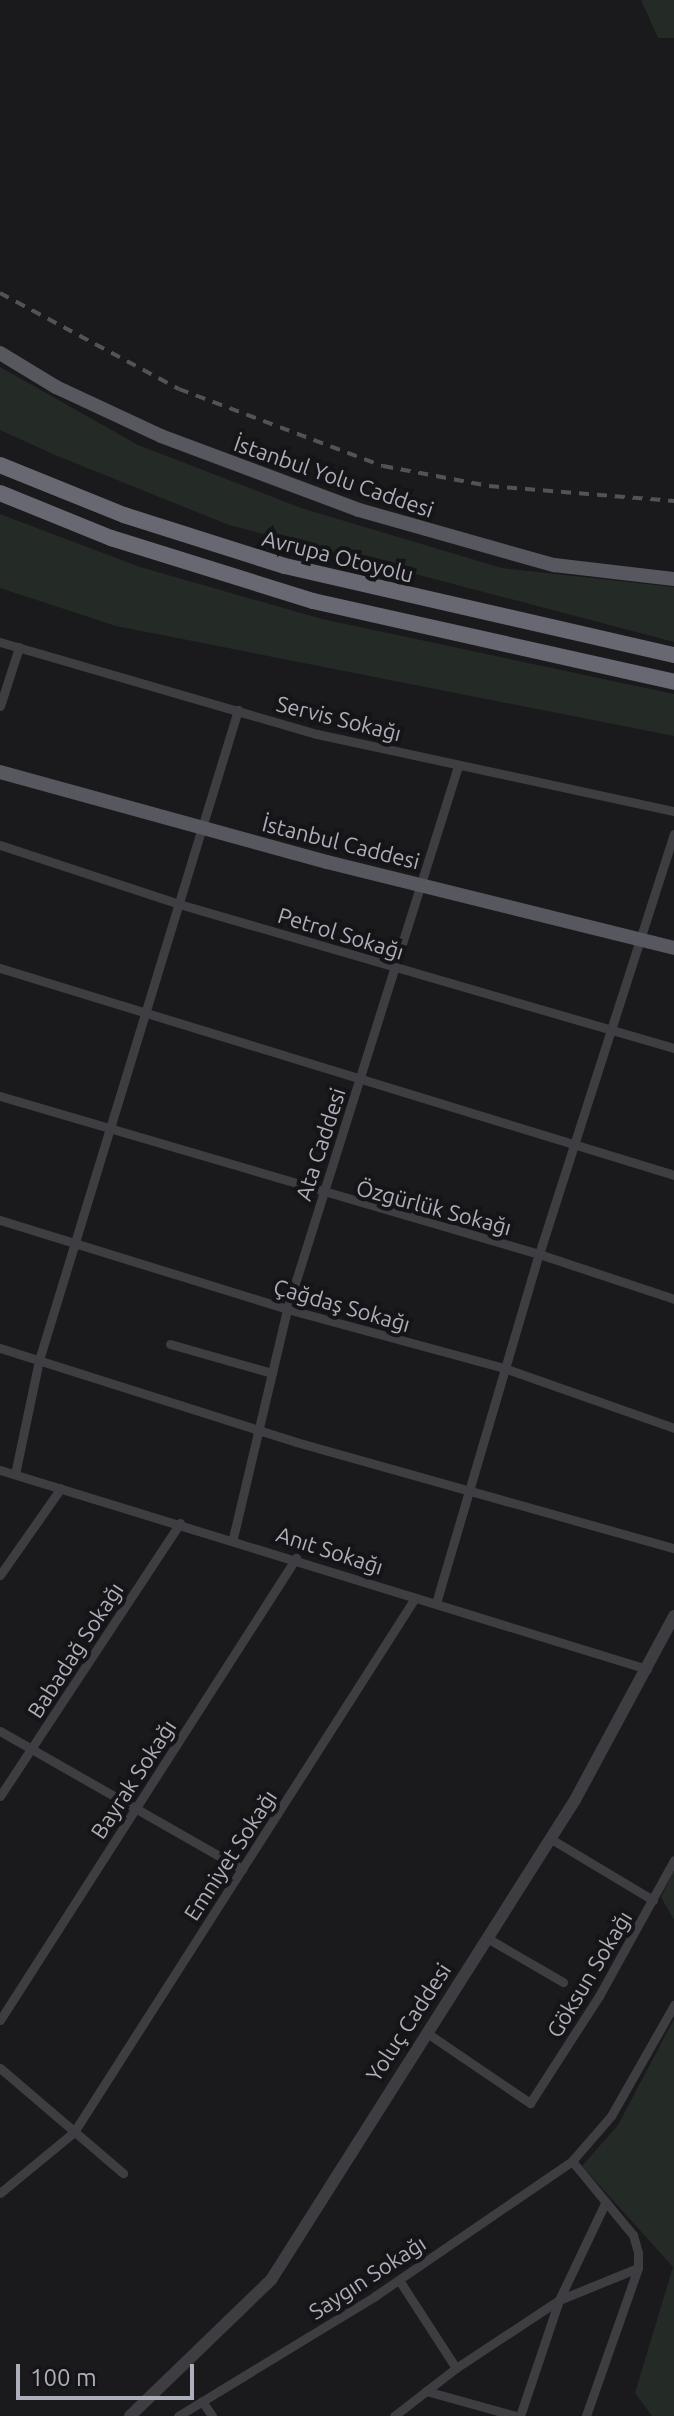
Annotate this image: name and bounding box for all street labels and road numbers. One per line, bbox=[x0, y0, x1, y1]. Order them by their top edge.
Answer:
street label: İstanbul Yolu Caddesi bbox=[231, 429, 437, 523]
street label: Avrupa Otoyolu bbox=[260, 524, 416, 588]
street label: Servis Sokağı bbox=[274, 690, 404, 746]
street label: İstanbul Caddesi bbox=[259, 810, 423, 874]
street label: Petrol Sokağı bbox=[275, 901, 407, 965]
street label: Ata Caddesi bbox=[289, 1084, 351, 1204]
street label: Özgürlük Sokağı bbox=[353, 1174, 515, 1240]
street label: Çağdaş Sokağı bbox=[271, 1273, 413, 1337]
street label: Anıt Sokağı bbox=[273, 1520, 387, 1580]
street label: Babadağ Sokağı bbox=[21, 1577, 129, 1723]
street label: Bayrak Sokağı bbox=[85, 1715, 181, 1843]
street label: Emniyet Sokağı bbox=[178, 1785, 282, 1925]
street label: Göksun Sokağı bbox=[541, 1906, 637, 2042]
street label: Yoluç Caddesi bbox=[360, 1958, 456, 2086]
street label: Saygın Sokağı bbox=[304, 2229, 430, 2325]

